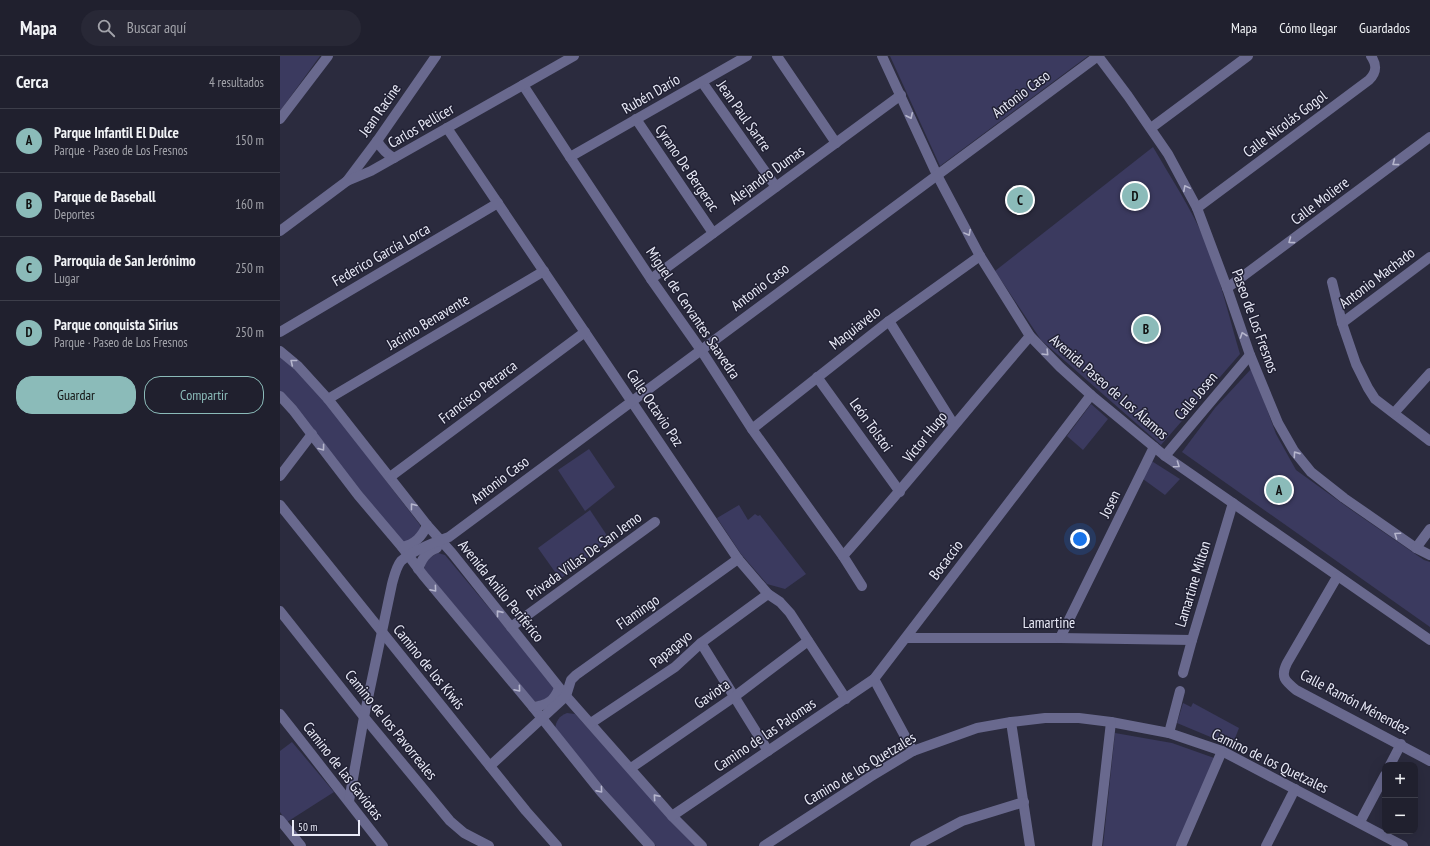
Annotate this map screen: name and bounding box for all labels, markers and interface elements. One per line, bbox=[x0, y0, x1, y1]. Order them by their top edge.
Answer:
search box bbox=[81, 10, 361, 46]
text: Mapa bbox=[20, 16, 57, 40]
icon: search bbox=[95, 17, 117, 39]
text: Buscar aquí bbox=[127, 18, 186, 37]
text: Mapa bbox=[1231, 19, 1257, 37]
text: Cómo llegar bbox=[1279, 19, 1337, 37]
text: Guardados bbox=[1359, 19, 1410, 37]
street label: Antonio Caso bbox=[988, 66, 1054, 122]
street label: Rubén Darío bbox=[618, 69, 683, 118]
text: Cerca bbox=[16, 71, 49, 93]
text: 4 resultados bbox=[209, 74, 264, 91]
street label: Jean Paul Sartre bbox=[712, 76, 776, 155]
street label: Jean Racine bbox=[354, 80, 405, 141]
street label: Calle Nicolás Gogol bbox=[1239, 86, 1331, 161]
street label: Carlos Pellicer bbox=[384, 99, 458, 152]
one-way arrow bbox=[905, 112, 913, 120]
street label: Cyrano De Bergerac bbox=[651, 121, 724, 215]
text: Parque Infantil El Dulce bbox=[54, 123, 179, 142]
text: A bbox=[26, 132, 32, 149]
text: 150 m bbox=[235, 132, 264, 149]
street label: Alejandro Dumas bbox=[725, 141, 808, 208]
text: Parque · Paseo de Los Fresnos bbox=[54, 142, 188, 159]
one-way arrow bbox=[1393, 158, 1400, 165]
street label: Calle Moliere bbox=[1287, 172, 1353, 229]
pin: D bbox=[1122, 181, 1148, 211]
pin: C bbox=[1007, 185, 1033, 215]
one-way arrow bbox=[1184, 185, 1191, 192]
text: Parque de Baseball bbox=[54, 187, 156, 206]
text: B bbox=[26, 196, 32, 213]
text: 160 m bbox=[235, 196, 264, 213]
text: Deportes bbox=[54, 206, 95, 223]
street label: Federico García Lorca bbox=[328, 219, 433, 290]
one-way arrow bbox=[963, 229, 971, 236]
one-way arrow bbox=[1288, 236, 1295, 244]
street label: Miguel de Cervantes Saavedra bbox=[642, 243, 745, 382]
street label: Antonio Machado bbox=[1335, 243, 1418, 312]
text: Parroquia de San Jerónimo bbox=[54, 251, 196, 270]
street label: Antonio Caso bbox=[727, 259, 793, 315]
text: C bbox=[26, 260, 32, 277]
text: 250 m bbox=[235, 260, 264, 277]
street label: Paseo de Los Fresnos bbox=[1228, 266, 1283, 375]
text: Lugar bbox=[54, 270, 79, 287]
street label: Jacinto Benavente bbox=[382, 289, 473, 354]
street label: Maquiavelo bbox=[825, 302, 884, 353]
pin: B bbox=[1133, 314, 1159, 344]
text: Parque conquista Sirius bbox=[54, 315, 178, 334]
text: D bbox=[26, 324, 32, 341]
text: 250 m bbox=[235, 324, 264, 341]
street label: Avenida Paseo de Los Álamos bbox=[1046, 330, 1173, 443]
one-way arrow bbox=[1239, 332, 1247, 339]
text: Parque · Paseo de Los Fresnos bbox=[54, 334, 188, 351]
one-way arrow bbox=[1042, 348, 1049, 356]
street label: Francisco Petrarca bbox=[435, 356, 521, 427]
one-way arrow bbox=[291, 359, 298, 366]
street label: Calle Octavio Paz bbox=[623, 365, 688, 450]
street label: Calle Josen bbox=[1170, 368, 1221, 424]
button: Guardar bbox=[16, 376, 136, 414]
button: Compartir bbox=[144, 376, 264, 414]
street label: León Tolstoi bbox=[846, 394, 897, 455]
street label: Víctor Hugo bbox=[898, 407, 951, 467]
one-way arrow bbox=[317, 443, 324, 450]
one-way arrow bbox=[1293, 451, 1301, 458]
street label: Antonio Caso bbox=[467, 452, 533, 508]
one-way arrow bbox=[1173, 460, 1180, 467]
pin: A bbox=[1266, 475, 1292, 505]
street label: Josen bbox=[1094, 487, 1124, 521]
one-way arrow bbox=[410, 504, 417, 511]
street label: Privada Villas De San Jemo bbox=[522, 507, 645, 604]
your location bbox=[1070, 529, 1090, 549]
one-way arrow bbox=[1394, 533, 1401, 540]
street label: Avenida Anillo Periférico bbox=[454, 536, 548, 646]
street label: Bocaccio bbox=[924, 536, 967, 583]
street label: Lamartine Milton bbox=[1170, 539, 1215, 629]
one-way arrow bbox=[430, 585, 437, 592]
street label: Flamingo bbox=[612, 590, 663, 633]
one-way arrow bbox=[497, 611, 504, 618]
street label: Lamartine bbox=[1023, 613, 1075, 632]
street label: Camino de los Kiwis bbox=[389, 620, 469, 713]
street label: Papagayo bbox=[645, 626, 696, 672]
street label: Calle Ramón Ménendez bbox=[1297, 665, 1413, 738]
street label: Camino de los Pavorreales bbox=[341, 666, 442, 783]
street label: Gaviota bbox=[690, 675, 733, 713]
one-way arrow bbox=[513, 684, 520, 692]
street label: Camino de las Palomas bbox=[710, 694, 819, 776]
street label: Camino de las Gaviotas bbox=[299, 718, 388, 824]
street label: Camino de los Quetzales bbox=[1209, 724, 1332, 797]
street label: Camino de los Quetzales bbox=[800, 728, 919, 809]
map controls bbox=[1382, 762, 1418, 834]
button: + bbox=[1382, 762, 1418, 798]
one-way arrow bbox=[595, 785, 602, 793]
one-way arrow bbox=[654, 795, 661, 802]
button: − bbox=[1382, 798, 1418, 834]
scale bar bbox=[292, 818, 360, 837]
text: 50 m bbox=[298, 820, 317, 834]

